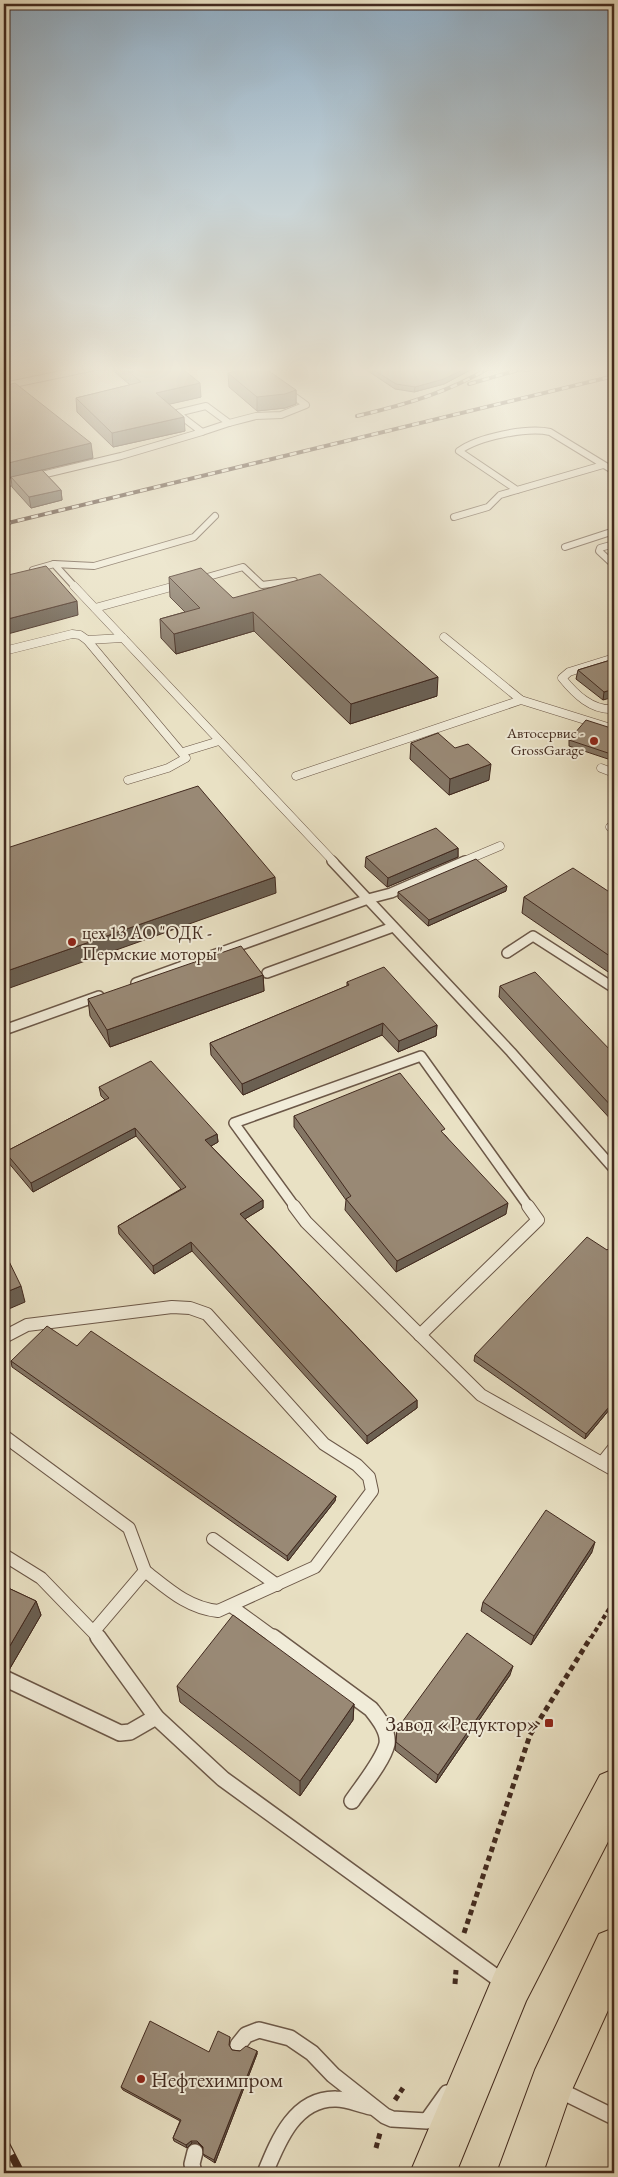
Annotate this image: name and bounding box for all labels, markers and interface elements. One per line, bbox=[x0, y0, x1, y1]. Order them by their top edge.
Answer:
place label: Автосервис - GrossGarage bbox=[506, 723, 584, 759]
marker: Автосервис - GrossGarage bbox=[588, 735, 600, 747]
place label: цех 13 АО "ОДК - Пермские моторы" bbox=[82, 921, 223, 965]
marker: цех 13 АО "ОДК - Пермские моторы" bbox=[66, 936, 78, 948]
place label: Завод «Редуктор» bbox=[385, 1710, 539, 1737]
marker: Завод «Редуктор» bbox=[543, 1717, 555, 1729]
place label: Нефтехимпром bbox=[151, 2066, 283, 2093]
marker: Нефтехимпром bbox=[135, 2073, 147, 2085]

